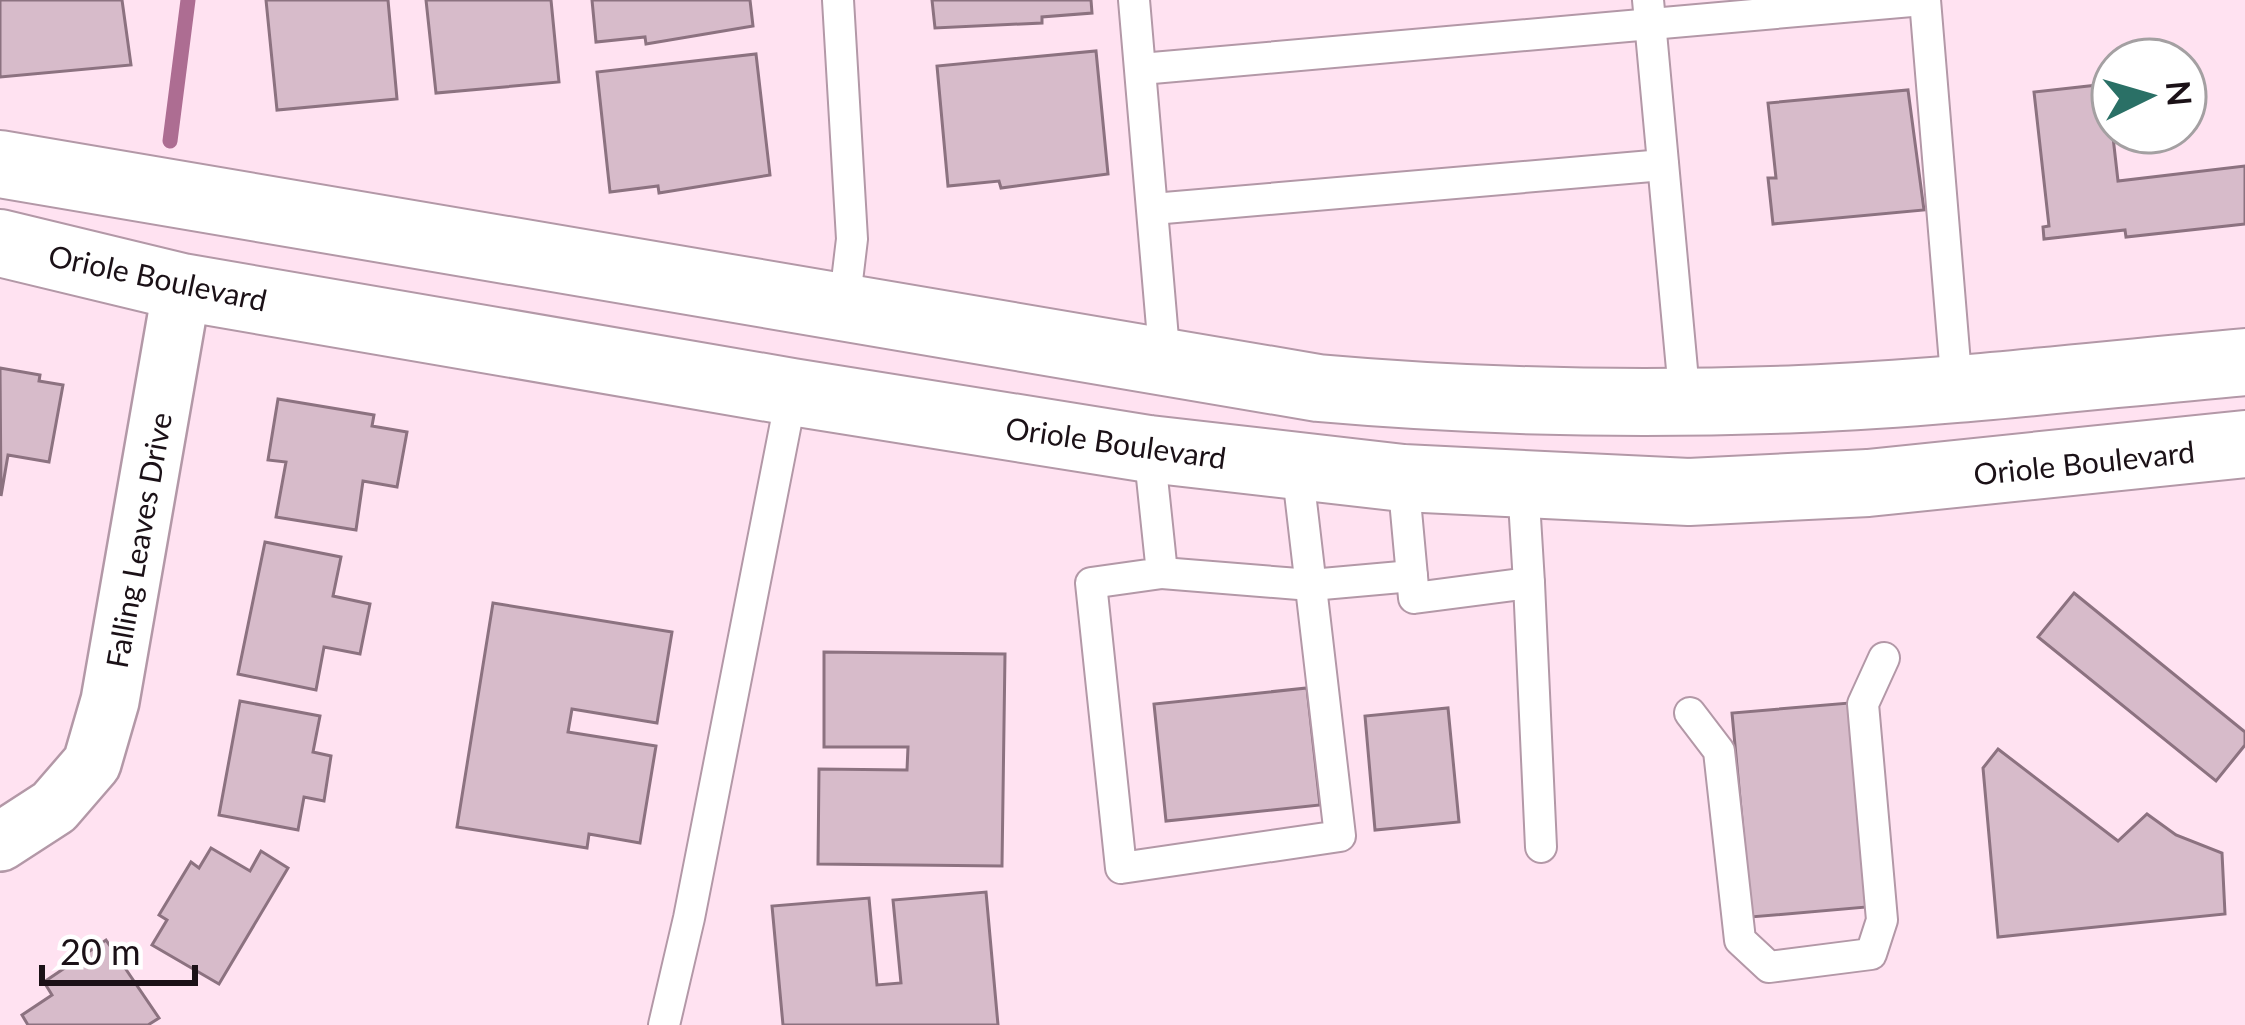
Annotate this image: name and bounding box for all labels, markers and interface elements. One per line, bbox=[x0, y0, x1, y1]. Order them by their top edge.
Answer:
north arrow bbox=[2089, 36, 2209, 156]
text: N bbox=[2159, 79, 2201, 108]
street label: Oriole Boulevard bbox=[46, 236, 270, 318]
street label: Falling Leaves Drive bbox=[98, 409, 178, 671]
street label: Oriole Boulevard bbox=[1004, 409, 1228, 475]
street label: Oriole Boulevard bbox=[1972, 432, 2196, 492]
scale bar bbox=[42, 911, 195, 985]
text: 20 m bbox=[60, 929, 141, 973]

